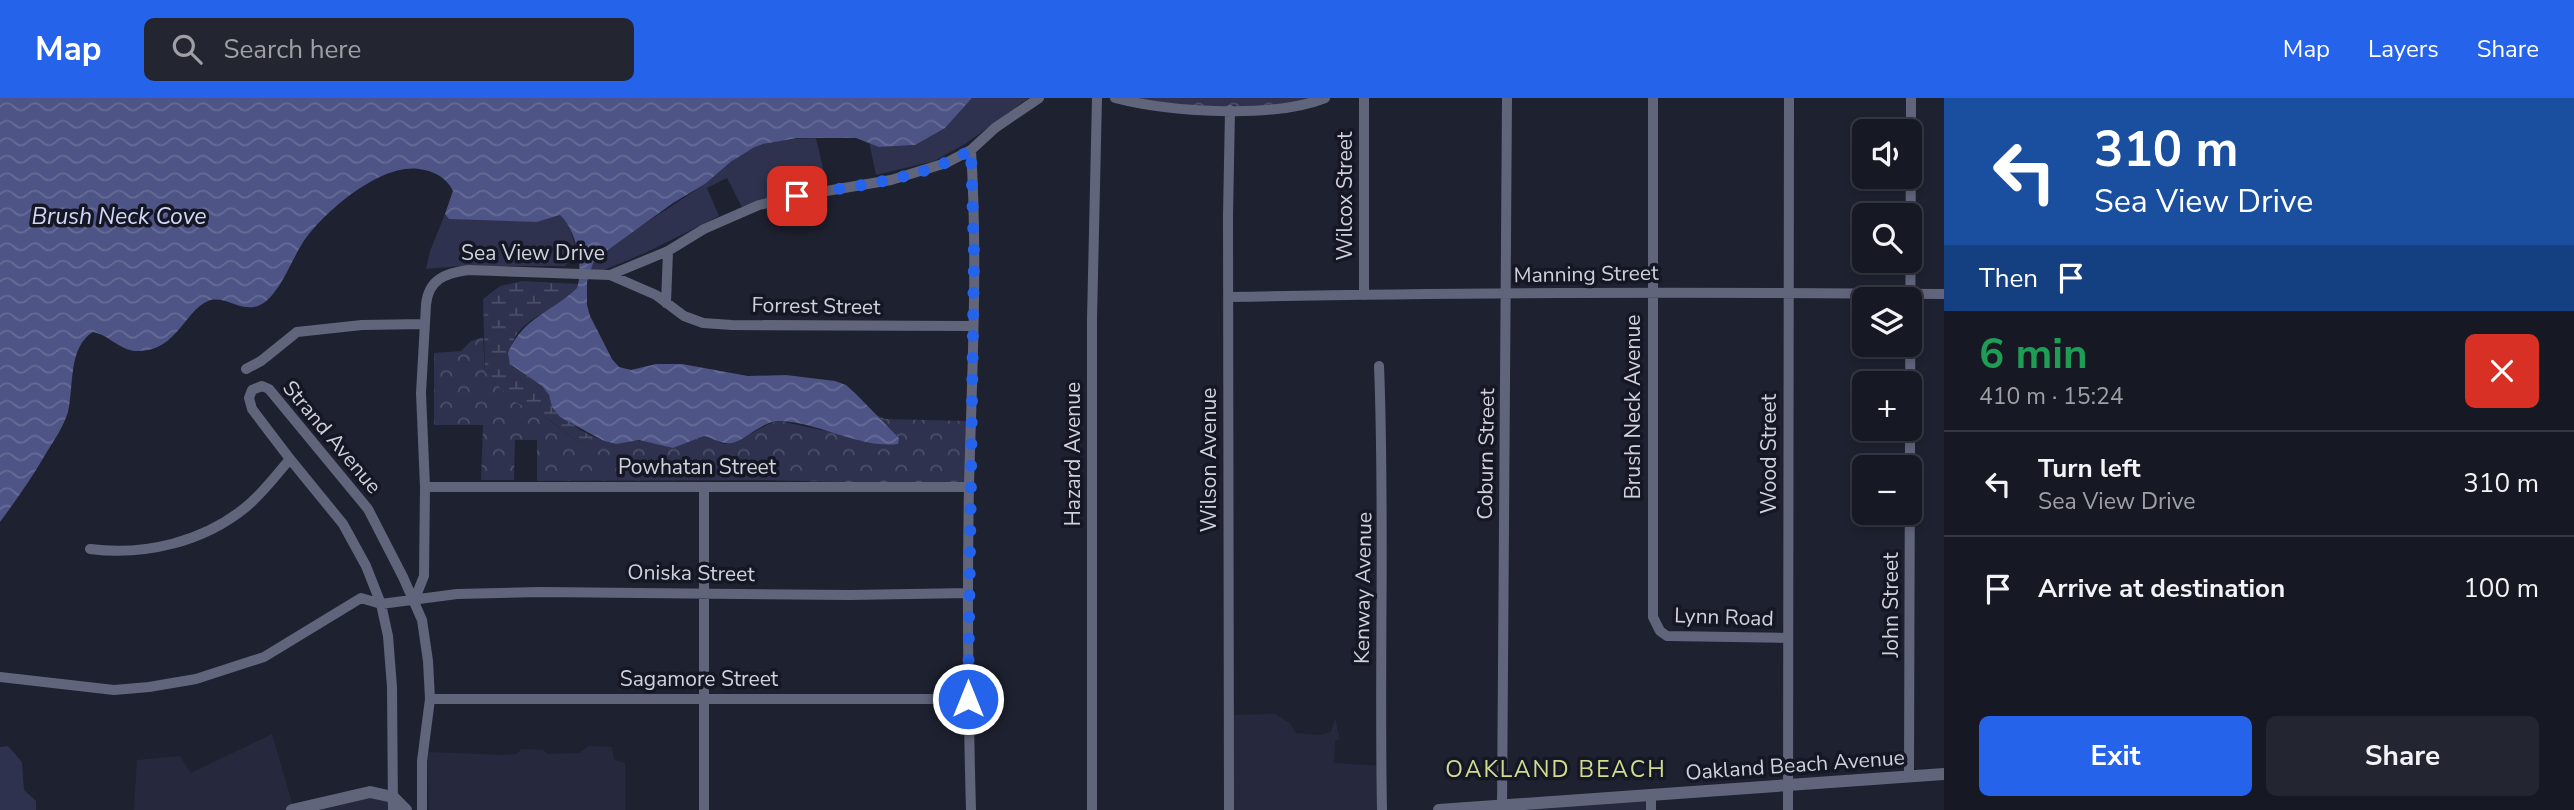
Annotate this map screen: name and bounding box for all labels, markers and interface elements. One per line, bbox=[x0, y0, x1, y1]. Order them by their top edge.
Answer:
search box bbox=[144, 18, 634, 81]
text: Map bbox=[35, 27, 102, 72]
icon: search bbox=[168, 30, 206, 68]
text: Search here bbox=[224, 32, 361, 67]
text: Map bbox=[2283, 33, 2330, 65]
text: Layers bbox=[2368, 33, 2439, 65]
text: Share bbox=[2477, 33, 2539, 65]
text: 310 m bbox=[2094, 116, 2238, 183]
map controls bbox=[1852, 119, 1922, 525]
button: sound bbox=[1852, 119, 1922, 189]
icon: left bbox=[1979, 126, 2070, 217]
street label: Wilcox Street bbox=[1331, 131, 1359, 260]
pin bbox=[767, 166, 827, 226]
icon: arrive bbox=[778, 177, 816, 215]
text: Sea View Drive bbox=[2094, 180, 2313, 223]
water label: Brush Neck Cove bbox=[31, 201, 207, 232]
button: search bbox=[1852, 203, 1922, 273]
street label: Sea View Drive bbox=[461, 239, 605, 267]
street label: Manning Street bbox=[1513, 259, 1659, 289]
icon: arrive bbox=[2052, 259, 2090, 297]
text: Then bbox=[1979, 261, 2038, 296]
button: layers bbox=[1852, 287, 1922, 357]
street label: Forrest Street bbox=[751, 291, 881, 321]
street label: Brush Neck Avenue bbox=[1619, 315, 1647, 499]
text: 6 min bbox=[1979, 326, 2088, 383]
button: close bbox=[2465, 334, 2539, 408]
button: + bbox=[1852, 371, 1922, 441]
street label: Strand Avenue bbox=[276, 374, 388, 500]
text: 410 m · 15:24 bbox=[1979, 381, 2124, 412]
street label: Hazard Avenue bbox=[1059, 382, 1087, 526]
street label: Wilson Avenue bbox=[1195, 388, 1223, 532]
street label: Coburn Street bbox=[1471, 388, 1501, 520]
street label: Wood Street bbox=[1755, 393, 1783, 514]
text: Turn left bbox=[2038, 451, 2141, 486]
street label: Powhatan Street bbox=[618, 453, 777, 481]
button: − bbox=[1852, 455, 1922, 525]
icon: left bbox=[1979, 465, 2017, 503]
text: 310 m bbox=[2463, 466, 2539, 501]
text: Sea View Drive bbox=[2038, 486, 2196, 517]
street label: Kenway Avenue bbox=[1348, 512, 1378, 664]
street label: John Street bbox=[1877, 552, 1905, 659]
street label: Oniska Street bbox=[627, 558, 755, 588]
icon: arrive bbox=[1979, 570, 2017, 608]
text: Arrive at destination bbox=[2038, 571, 2285, 606]
text: 100 m bbox=[2463, 571, 2539, 606]
street label: Lynn Road bbox=[1674, 601, 1774, 633]
position arrow bbox=[931, 662, 1005, 736]
street label: Sagamore Street bbox=[620, 665, 779, 693]
button: Exit bbox=[1979, 716, 2252, 796]
button: Share bbox=[2266, 716, 2539, 796]
street label: Oakland Beach Avenue bbox=[1684, 743, 1906, 787]
district label: OAKLAND BEACH bbox=[1445, 754, 1667, 785]

